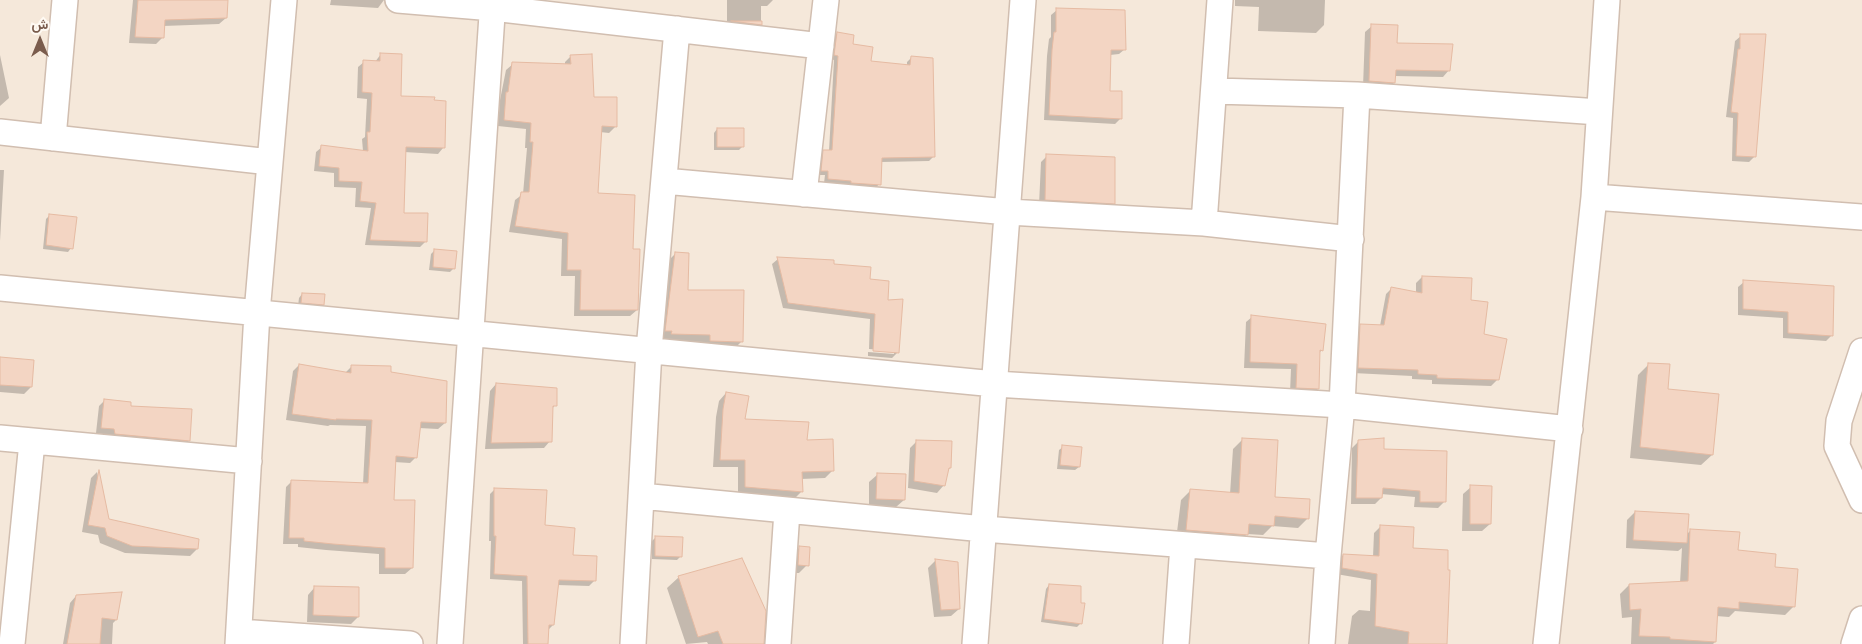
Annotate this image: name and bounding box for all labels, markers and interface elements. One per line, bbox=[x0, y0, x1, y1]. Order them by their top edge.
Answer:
north arrow bbox=[15, 15, 65, 65]
text: ش bbox=[32, 16, 48, 33]

